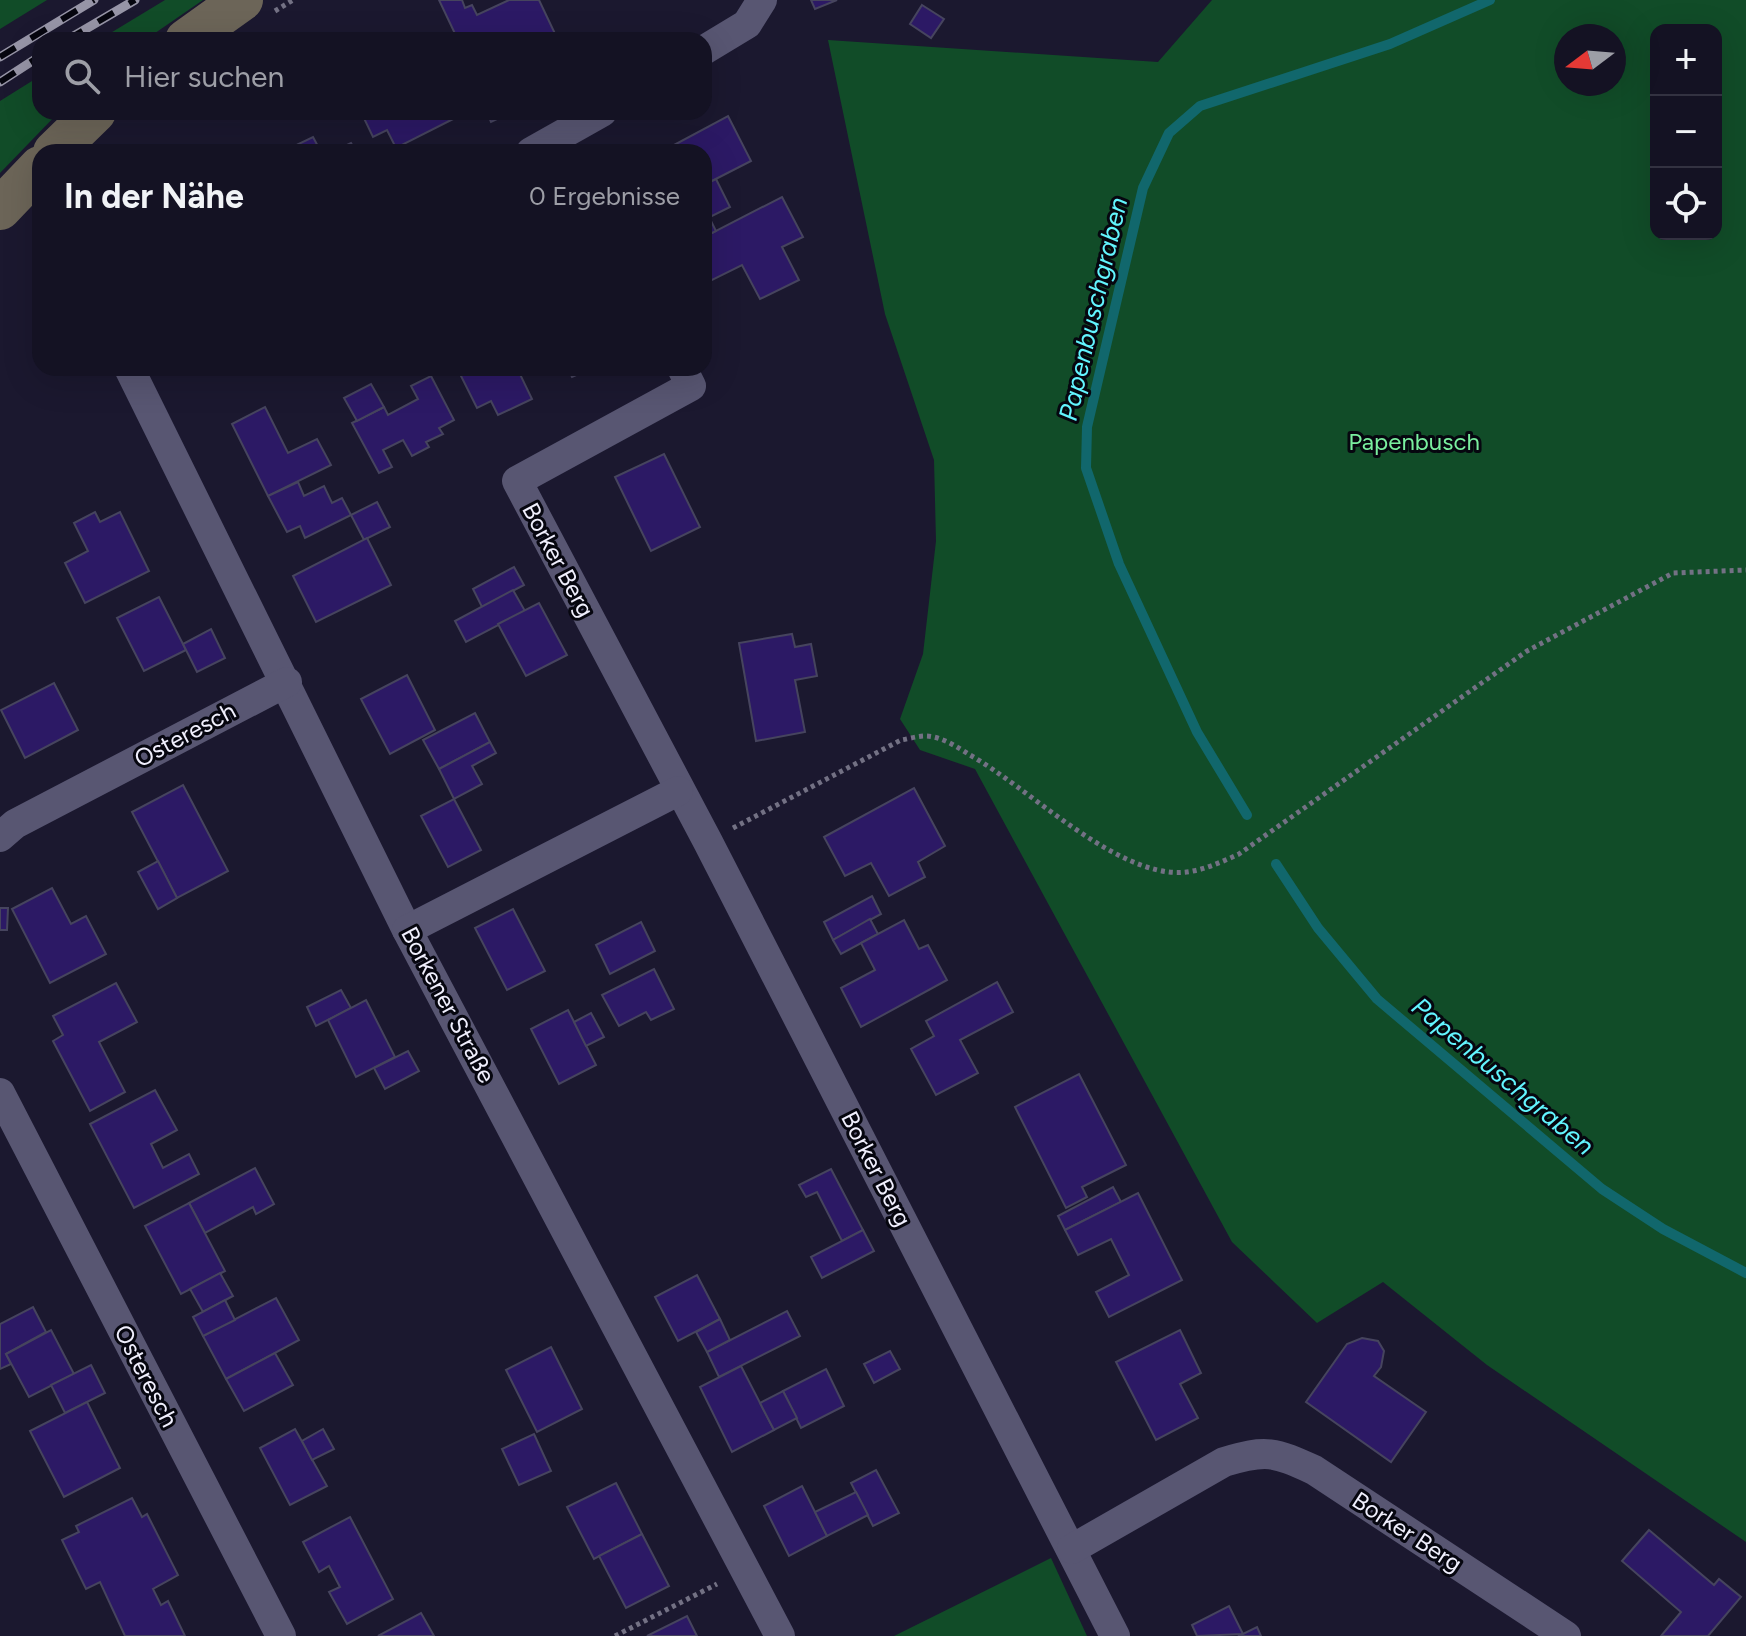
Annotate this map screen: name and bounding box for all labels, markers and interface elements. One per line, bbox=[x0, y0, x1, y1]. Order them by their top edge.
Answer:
north arrow bbox=[1554, 24, 1626, 96]
map controls bbox=[1650, 24, 1722, 240]
button: + bbox=[1650, 24, 1722, 96]
search box bbox=[32, 32, 712, 120]
icon: search bbox=[60, 54, 104, 98]
text: Hier suchen bbox=[124, 58, 284, 95]
button: − bbox=[1650, 96, 1722, 168]
button: locate bbox=[1650, 168, 1722, 240]
text: In der Nähe bbox=[64, 176, 244, 217]
text: 0 Ergebnisse bbox=[529, 180, 680, 212]
water label: Papenbuschgraben bbox=[1052, 194, 1134, 424]
park label: Papenbusch bbox=[1348, 427, 1480, 456]
street label: Borker Berg bbox=[516, 498, 601, 622]
street label: Osteresch bbox=[129, 696, 240, 773]
street label: Borkener Straße bbox=[395, 922, 502, 1088]
water label: Papenbuschgraben bbox=[1405, 990, 1601, 1162]
street label: Borker Berg bbox=[835, 1106, 918, 1231]
street label: Osteresch bbox=[108, 1320, 184, 1432]
street label: Borker Berg bbox=[1347, 1485, 1468, 1578]

